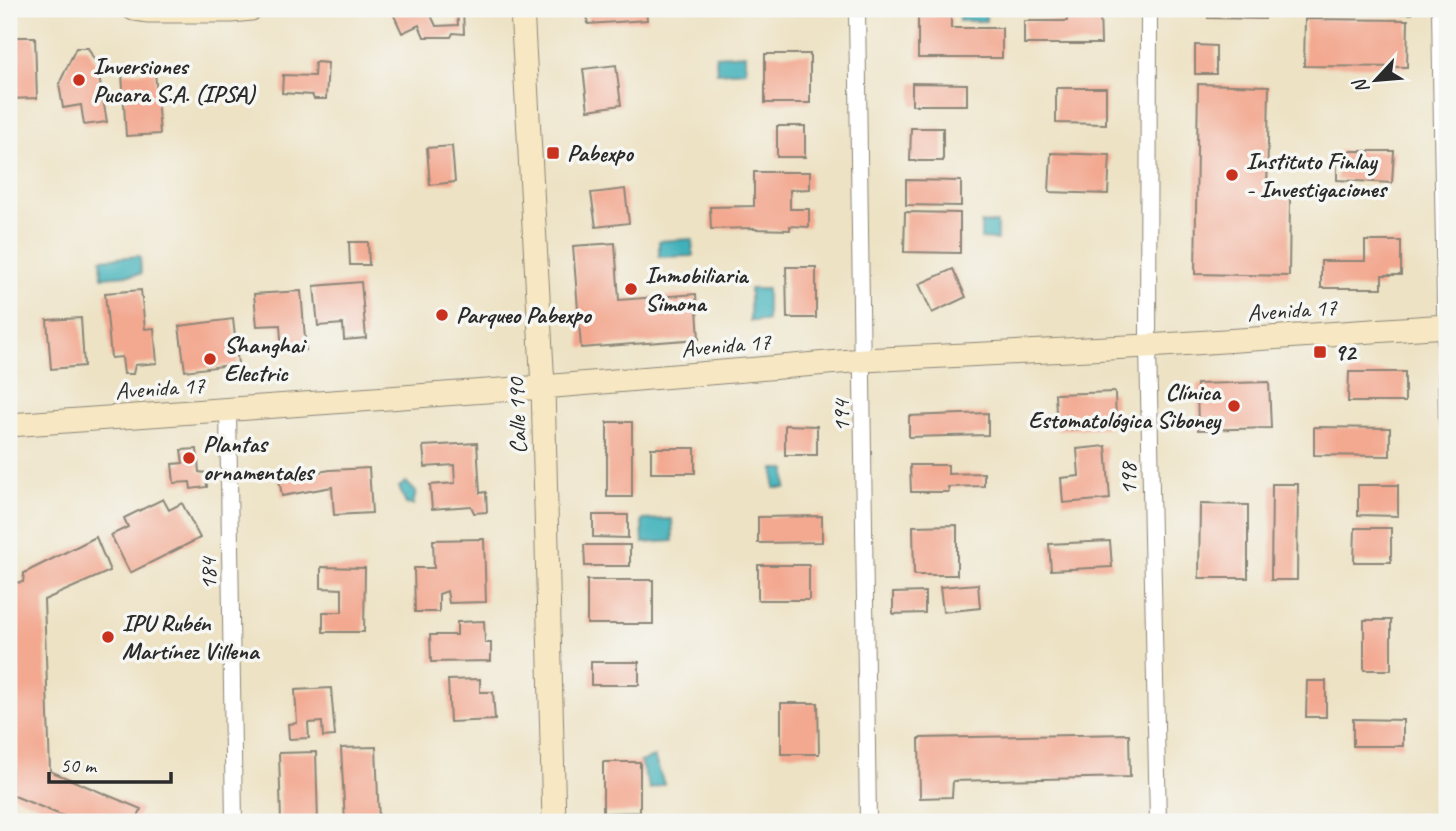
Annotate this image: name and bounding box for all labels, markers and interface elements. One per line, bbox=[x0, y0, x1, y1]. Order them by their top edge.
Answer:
north arrow bbox=[1340, 46, 1410, 116]
place label: Inversiones Pucara S.A. (IPSA) bbox=[93, 51, 257, 109]
marker: Inversiones Pucara S.A. (IPSA) bbox=[71, 72, 87, 88]
text: N bbox=[1347, 74, 1375, 98]
place label: Pabexpo bbox=[567, 138, 635, 168]
marker: Pabexpo bbox=[545, 145, 561, 161]
place label: Instituto Finlay - Investigaciones bbox=[1246, 146, 1389, 204]
marker: Instituto Finlay - Investigaciones bbox=[1224, 167, 1240, 183]
place label: Inmobiliaria Simona bbox=[645, 260, 749, 318]
marker: Inmobiliaria Simona bbox=[623, 281, 639, 297]
street label: Avenida 17 bbox=[1246, 292, 1339, 328]
place label: Parqueo Pabexpo bbox=[456, 300, 593, 330]
marker: Parqueo Pabexpo bbox=[434, 307, 450, 323]
street label: Avenida 17 bbox=[680, 326, 773, 364]
place label: Shanghai Electric bbox=[224, 330, 307, 388]
place label: 92 bbox=[1334, 337, 1358, 367]
marker: 92 bbox=[1312, 344, 1328, 360]
marker: Shanghai Electric bbox=[202, 351, 218, 367]
street label: Avenida 17 bbox=[114, 370, 207, 406]
street label: Calle 190 bbox=[501, 375, 533, 454]
place label: Clínica Estomatológica Siboney bbox=[1028, 377, 1222, 435]
street label: 194 bbox=[826, 397, 856, 432]
marker: Clínica Estomatológica Siboney bbox=[1226, 398, 1242, 414]
place label: Plantas ornamentales bbox=[203, 429, 316, 487]
marker: Plantas ornamentales bbox=[181, 450, 197, 466]
street label: 198 bbox=[1113, 460, 1143, 495]
street label: 184 bbox=[193, 555, 223, 590]
place label: IPU Rubén Martínez Villena bbox=[122, 608, 261, 666]
marker: IPU Rubén Martínez Villena bbox=[100, 629, 116, 645]
scale bar bbox=[49, 740, 172, 784]
text: 50 m bbox=[60, 752, 98, 778]

